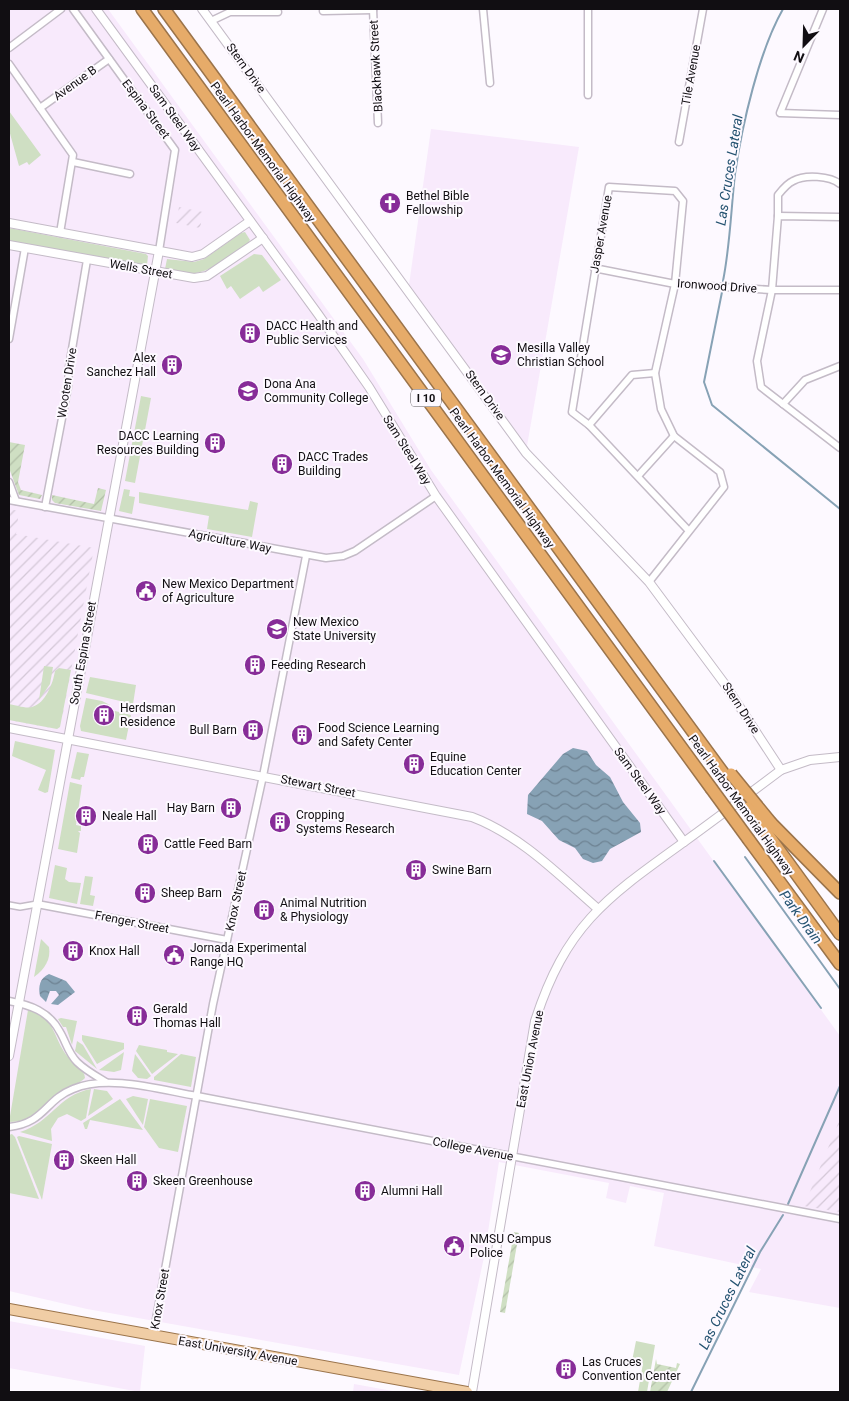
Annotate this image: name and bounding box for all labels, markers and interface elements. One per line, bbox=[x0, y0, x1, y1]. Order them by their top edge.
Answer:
street label: Blackhawk Street bbox=[367, 20, 385, 112]
north arrow bbox=[779, 20, 829, 70]
street label: Stern Drive bbox=[223, 40, 269, 96]
street label: Tile Avenue bbox=[679, 43, 703, 107]
text: N bbox=[791, 48, 807, 66]
street label: Avenue B bbox=[51, 63, 99, 103]
street label: Espina Street bbox=[119, 77, 173, 141]
street label: Pearl Harbor Memorial Highway bbox=[207, 79, 319, 225]
street label: Sam Steel Way bbox=[146, 82, 204, 154]
water label: Las Cruces Lateral bbox=[712, 113, 746, 227]
place label: Bethel Bible Fellowship bbox=[406, 189, 469, 217]
church icon: Bethel Bible Fellowship bbox=[378, 191, 402, 215]
street label: Jasper Avenue bbox=[587, 194, 615, 274]
street label: Wells Street bbox=[109, 257, 174, 281]
street label: Ironwood Drive bbox=[677, 276, 757, 296]
place label: DACC Health and Public Services bbox=[266, 319, 358, 347]
building icon: DACC Health and Public Services bbox=[238, 321, 262, 345]
place label: Mesilla Valley Christian School bbox=[517, 341, 604, 369]
school or university icon: Mesilla Valley Christian School bbox=[489, 343, 513, 367]
street label: Wooten Drive bbox=[55, 347, 79, 419]
place label: Alex Sanchez Hall bbox=[87, 351, 156, 379]
building icon: Alex Sanchez Hall bbox=[160, 353, 184, 377]
street label: Stern Drive bbox=[462, 367, 508, 423]
place label: Dona Ana Community College bbox=[264, 377, 368, 405]
school or university icon: Dona Ana Community College bbox=[236, 379, 260, 403]
road number: I 10 bbox=[411, 389, 441, 406]
street label: Pearl Harbor Memorial Highway bbox=[446, 405, 558, 551]
street label: Sam Steel Way bbox=[380, 413, 434, 488]
place label: DACC Learning Resources Building bbox=[97, 429, 199, 457]
building icon: DACC Learning Resources Building bbox=[203, 431, 227, 455]
place label: DACC Trades Building bbox=[298, 450, 368, 478]
building icon: DACC Trades Building bbox=[270, 452, 294, 476]
street label: Agriculture Way bbox=[188, 526, 273, 556]
place label: New Mexico Department of Agriculture bbox=[162, 577, 294, 605]
public building icon: New Mexico Department of Agriculture bbox=[134, 579, 158, 603]
street label: South Espina Street bbox=[67, 600, 99, 706]
place label: New Mexico State University bbox=[293, 615, 376, 643]
school or university icon: New Mexico State University bbox=[265, 617, 289, 641]
building icon: Feeding Research bbox=[243, 653, 267, 677]
place label: Feeding Research bbox=[271, 658, 366, 672]
street label: Stern Drive bbox=[719, 680, 763, 736]
place label: Herdsman Residence bbox=[120, 701, 176, 729]
building icon: Herdsman Residence bbox=[92, 703, 116, 727]
building icon: Bull Barn bbox=[241, 718, 265, 742]
place label: Food Science Learning and Safety Center bbox=[318, 721, 439, 749]
place label: Bull Barn bbox=[189, 723, 237, 737]
building icon: Food Science Learning and Safety Center bbox=[290, 723, 314, 747]
street label: Pearl Harbor Memorial Highway bbox=[685, 732, 797, 878]
street label: Sam Steel Way bbox=[611, 745, 669, 817]
place label: Equine Education Center bbox=[430, 750, 521, 778]
building icon: Equine Education Center bbox=[402, 752, 426, 776]
street label: Stewart Street bbox=[279, 772, 357, 800]
building icon: Hay Barn bbox=[219, 796, 243, 820]
place label: Hay Barn bbox=[167, 801, 215, 815]
building icon: Neale Hall bbox=[74, 804, 98, 828]
place label: Cropping Systems Research bbox=[296, 808, 395, 836]
place label: Neale Hall bbox=[102, 809, 157, 823]
building icon: Cropping Systems Research bbox=[268, 810, 292, 834]
building icon: Cattle Feed Barn bbox=[136, 832, 160, 856]
place label: Cattle Feed Barn bbox=[164, 837, 252, 851]
building icon: Swine Barn bbox=[404, 858, 428, 882]
place label: Swine Barn bbox=[432, 863, 492, 877]
street label: Knox Street bbox=[223, 869, 249, 932]
building icon: Sheep Barn bbox=[133, 881, 157, 905]
place label: Sheep Barn bbox=[161, 886, 222, 900]
water label: Park Drain bbox=[776, 887, 826, 947]
place label: Animal Nutrition & Physiology bbox=[280, 896, 367, 924]
building icon: Animal Nutrition & Physiology bbox=[252, 898, 276, 922]
street label: Frenger Street bbox=[94, 908, 170, 936]
building icon: Knox Hall bbox=[61, 939, 85, 963]
place label: Jornada Experimental Range HQ bbox=[190, 941, 307, 969]
public building icon: Jornada Experimental Range HQ bbox=[162, 943, 186, 967]
place label: Knox Hall bbox=[89, 944, 140, 958]
place label: Gerald Thomas Hall bbox=[153, 1002, 221, 1030]
building icon: Gerald Thomas Hall bbox=[125, 1004, 149, 1028]
street label: East Union Avenue bbox=[514, 1009, 546, 1109]
street label: College Avenue bbox=[431, 1134, 515, 1164]
building icon: Skeen Hall bbox=[52, 1148, 76, 1172]
place label: Skeen Hall bbox=[80, 1153, 136, 1167]
building icon: Skeen Greenhouse bbox=[125, 1169, 149, 1193]
place label: Skeen Greenhouse bbox=[153, 1174, 253, 1188]
building icon: Alumni Hall bbox=[353, 1179, 377, 1203]
place label: Alumni Hall bbox=[381, 1184, 442, 1198]
place label: NMSU Campus Police bbox=[470, 1232, 551, 1260]
public building icon: NMSU Campus Police bbox=[442, 1234, 466, 1258]
water label: Las Cruces Lateral bbox=[695, 1243, 759, 1352]
street label: Knox Street bbox=[148, 1268, 172, 1330]
street label: East University Avenue bbox=[177, 1334, 299, 1368]
place label: Las Cruces Convention Center bbox=[582, 1355, 680, 1383]
building icon: Las Cruces Convention Center bbox=[554, 1357, 578, 1381]

